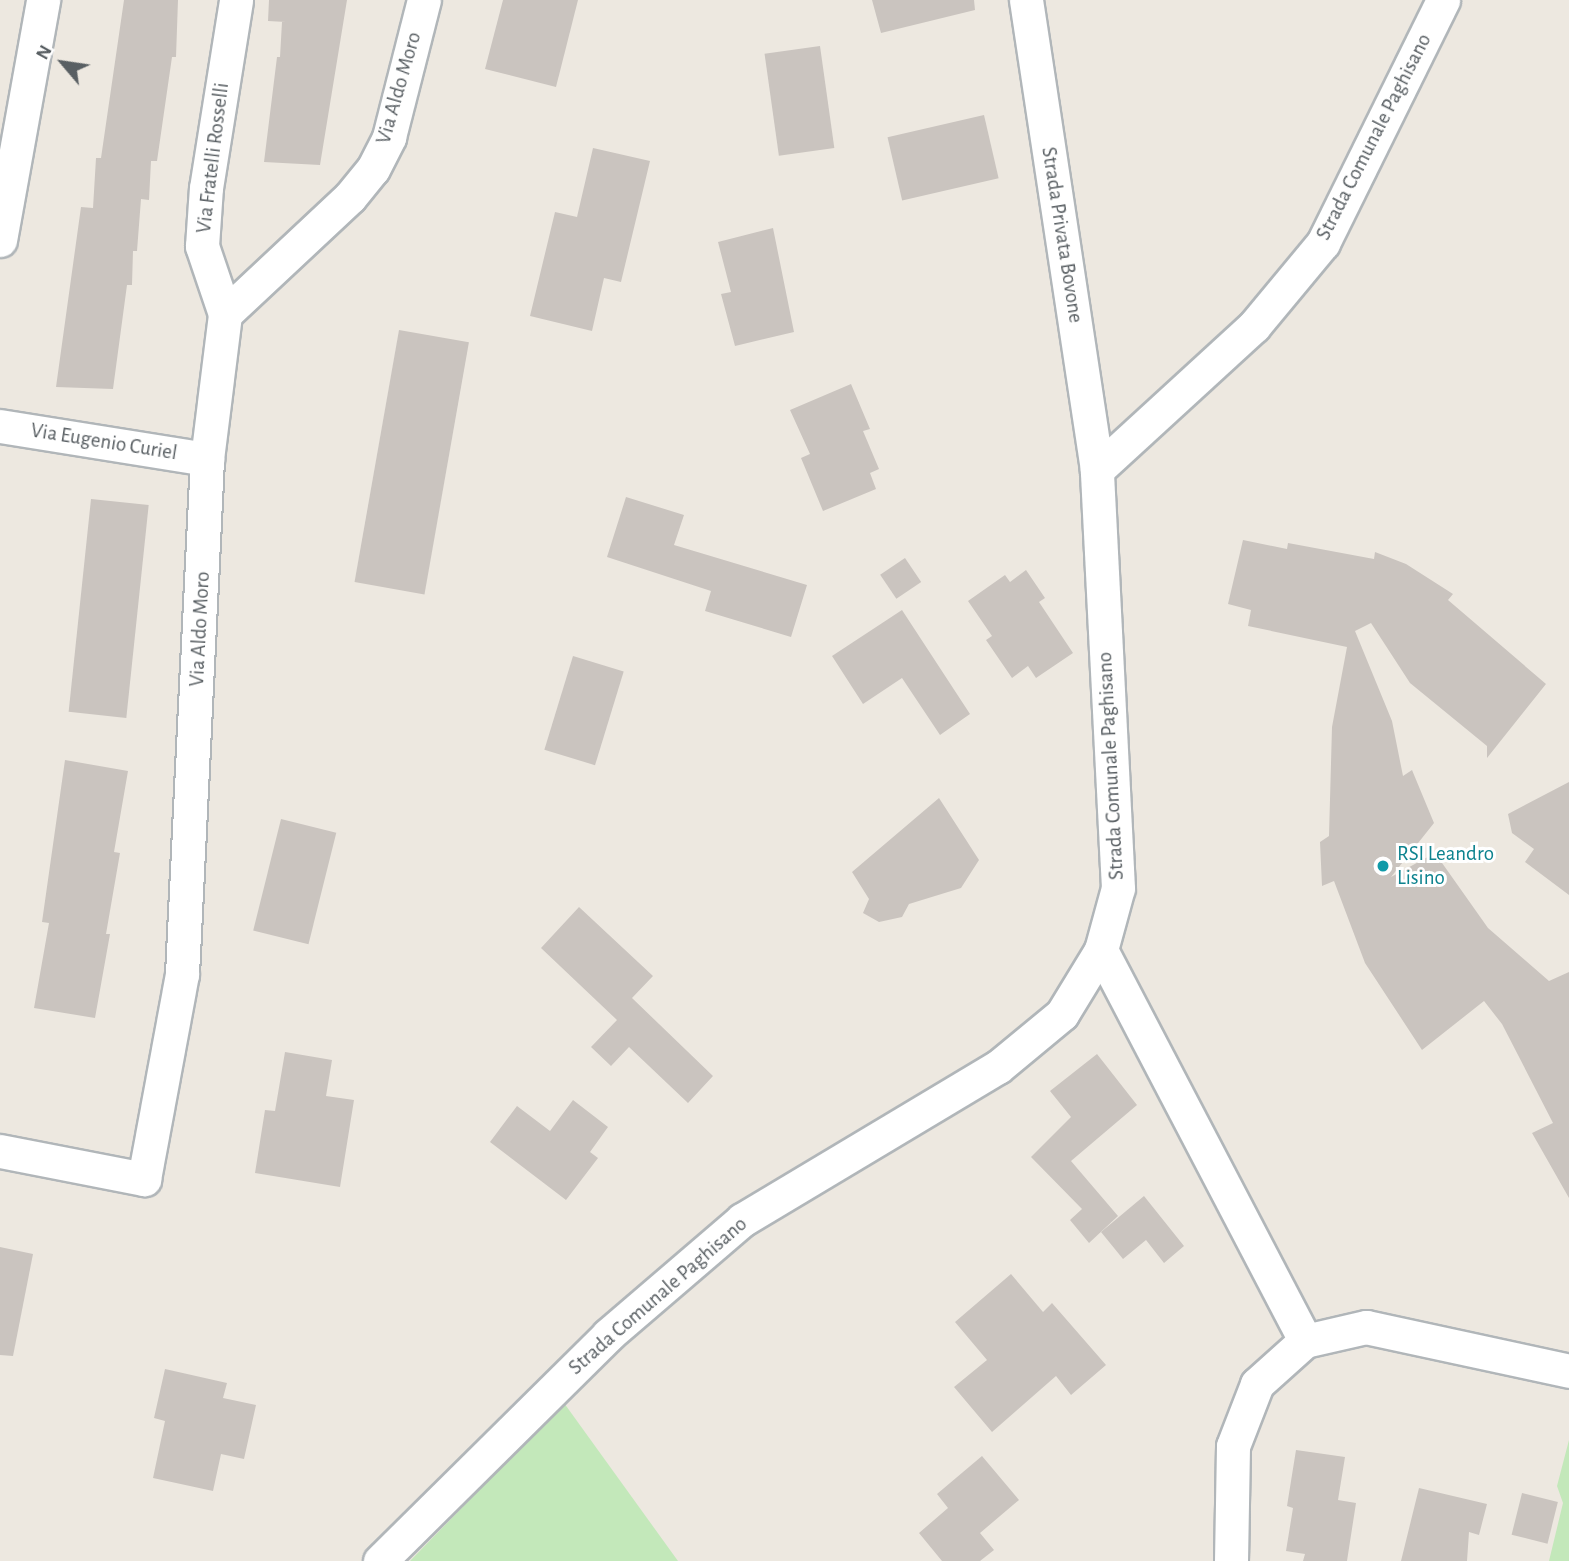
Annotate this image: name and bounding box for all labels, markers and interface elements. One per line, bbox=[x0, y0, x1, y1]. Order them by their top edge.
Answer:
north arrow bbox=[28, 28, 98, 98]
street label: Via Aldo Moro bbox=[371, 29, 427, 147]
street label: Strada Comunale Paghisano bbox=[1311, 30, 1437, 244]
text: N bbox=[33, 42, 56, 63]
street label: Via Fratelli Rosselli bbox=[191, 81, 235, 235]
street label: Strada Privata Bovone bbox=[1036, 145, 1088, 325]
street label: Via Eugenio Curiel bbox=[29, 418, 179, 466]
street label: Via Aldo Moro bbox=[184, 571, 216, 687]
street label: Strada Comunale Paghisano bbox=[1092, 651, 1130, 881]
place label: RSI Leandro Lisino bbox=[1397, 841, 1494, 891]
marker: RSI Leandro Lisino bbox=[1375, 858, 1391, 874]
street label: Strada Comunale Paghisano bbox=[564, 1212, 752, 1380]

